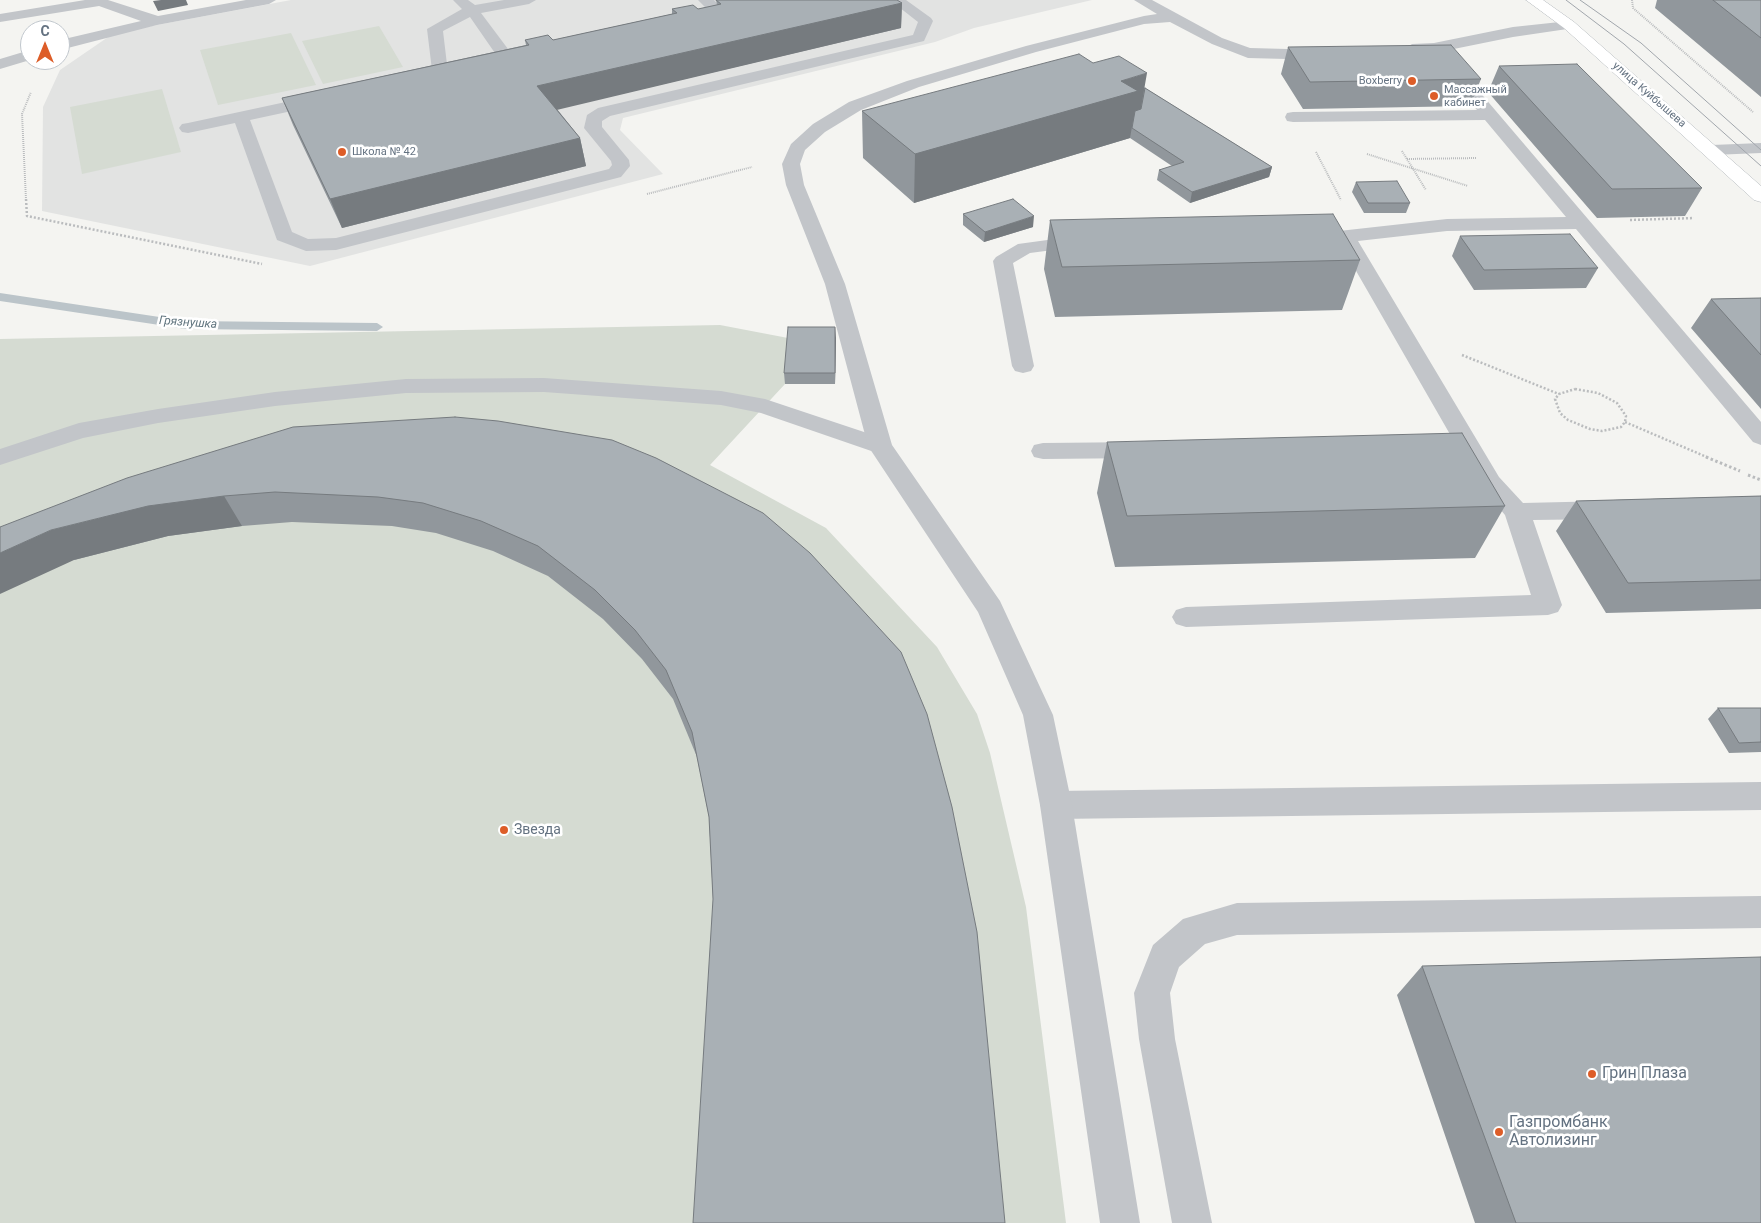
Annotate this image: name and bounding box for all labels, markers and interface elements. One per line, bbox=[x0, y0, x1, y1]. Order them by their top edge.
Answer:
north arrow bbox=[20, 20, 70, 70]
text: С bbox=[40, 23, 50, 39]
street label: улица Куйбышева bbox=[1610, 60, 1688, 130]
place label: Boxberry bbox=[1359, 74, 1402, 88]
marker: Boxberry bbox=[1406, 75, 1418, 87]
place label: Массажный кабинет bbox=[1444, 83, 1507, 109]
marker: Массажный кабинет bbox=[1428, 90, 1440, 102]
place label: Школа № 42 bbox=[352, 145, 416, 159]
marker: Школа № 42 bbox=[336, 146, 348, 158]
water label: Грязнушка bbox=[158, 314, 218, 332]
place label: Звезда bbox=[514, 822, 561, 838]
marker: Звезда bbox=[498, 824, 510, 836]
place label: Грин Плаза bbox=[1602, 1064, 1687, 1084]
marker: Грин Плаза bbox=[1586, 1068, 1598, 1080]
place label: Газпромбанк Автолизинг bbox=[1509, 1113, 1608, 1151]
marker: Газпромбанк Автолизинг bbox=[1493, 1126, 1505, 1138]

